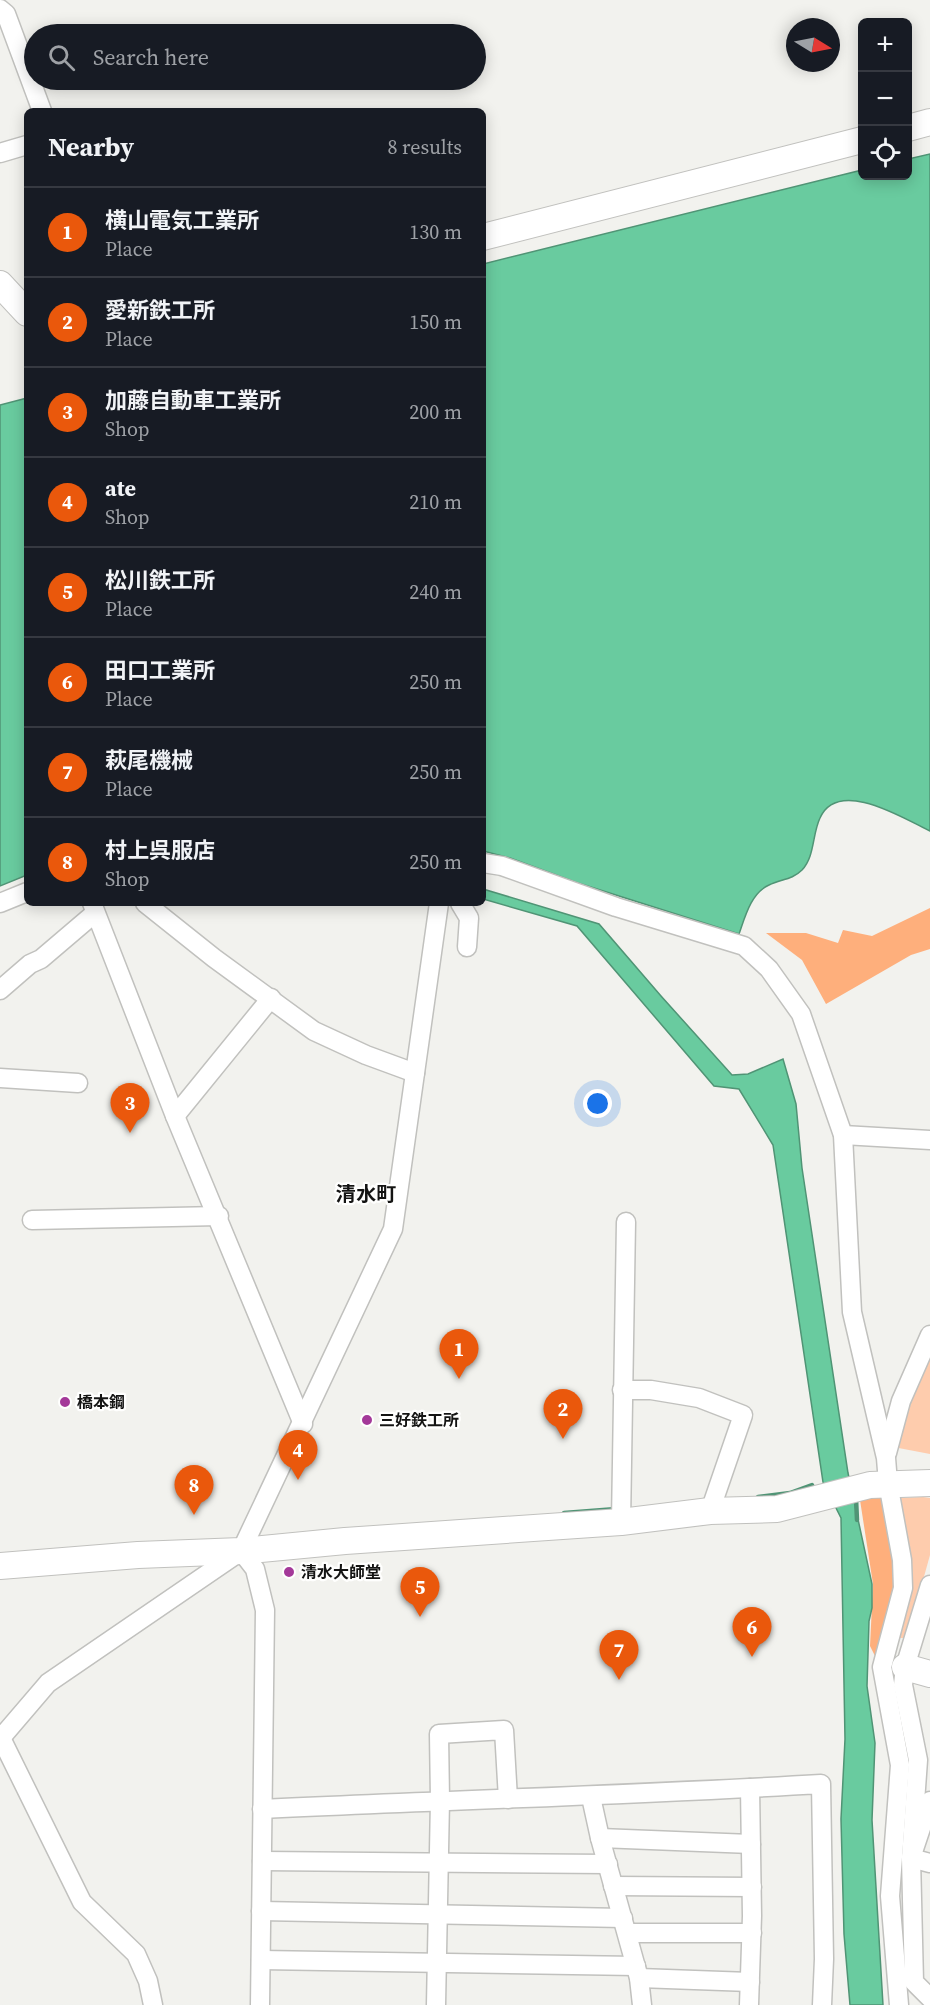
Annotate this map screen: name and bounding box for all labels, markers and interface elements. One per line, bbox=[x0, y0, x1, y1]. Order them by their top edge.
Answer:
north arrow bbox=[786, 18, 840, 72]
map controls bbox=[858, 18, 912, 180]
button: + bbox=[858, 18, 912, 72]
search box bbox=[24, 24, 486, 90]
icon: search bbox=[45, 41, 78, 74]
text: Search here bbox=[93, 42, 209, 72]
button: − bbox=[858, 72, 912, 126]
button: locate bbox=[858, 126, 912, 180]
text: Nearby bbox=[48, 129, 134, 165]
text: 8 results bbox=[387, 133, 462, 161]
text: 横山電気工業所 bbox=[105, 205, 259, 235]
text: 1 bbox=[62, 218, 73, 246]
text: 130 m bbox=[409, 218, 462, 246]
text: Place bbox=[105, 235, 153, 263]
text: 愛新鉄工所 bbox=[105, 295, 215, 325]
text: 2 bbox=[62, 308, 73, 336]
text: 150 m bbox=[409, 308, 462, 336]
text: Place bbox=[105, 325, 153, 353]
text: 加藤自動車工業所 bbox=[105, 385, 281, 415]
text: 3 bbox=[62, 398, 73, 426]
text: 200 m bbox=[409, 398, 462, 426]
text: Shop bbox=[105, 415, 150, 443]
text: ate bbox=[105, 473, 136, 503]
text: 4 bbox=[62, 488, 73, 516]
text: 210 m bbox=[409, 488, 462, 516]
text: Shop bbox=[105, 503, 150, 531]
text: 松川鉄工所 bbox=[105, 565, 215, 595]
text: 5 bbox=[62, 578, 73, 606]
text: 240 m bbox=[409, 578, 462, 606]
text: Place bbox=[105, 595, 153, 623]
text: 田口工業所 bbox=[105, 655, 215, 685]
text: 6 bbox=[62, 668, 73, 696]
text: 250 m bbox=[409, 668, 462, 696]
text: Place bbox=[105, 685, 153, 713]
text: 萩尾機械 bbox=[105, 745, 193, 775]
text: 7 bbox=[62, 758, 73, 786]
text: 250 m bbox=[409, 758, 462, 786]
text: Place bbox=[105, 775, 153, 803]
text: 村上呉服店 bbox=[105, 835, 215, 865]
text: 8 bbox=[62, 848, 73, 876]
text: 250 m bbox=[409, 848, 462, 876]
text: Shop bbox=[105, 865, 150, 893]
pin: 3 bbox=[110, 1084, 150, 1133]
your location bbox=[583, 1089, 612, 1118]
district label: 清水町 bbox=[336, 1180, 396, 1208]
pin: 1 bbox=[440, 1330, 478, 1379]
pin: 2 bbox=[544, 1390, 582, 1439]
place label: 橋本鋼 bbox=[77, 1391, 125, 1413]
marker: 橋本鋼 bbox=[58, 1395, 72, 1409]
place label: 三好鉄工所 bbox=[379, 1409, 459, 1431]
marker: 三好鉄工所 bbox=[360, 1413, 374, 1427]
pin: 4 bbox=[278, 1430, 318, 1480]
pin: 8 bbox=[174, 1466, 214, 1515]
place label: 清水大師堂 bbox=[301, 1561, 381, 1583]
marker: 清水大師堂 bbox=[282, 1565, 296, 1579]
pin: 5 bbox=[400, 1568, 440, 1617]
pin: 6 bbox=[732, 1608, 771, 1657]
pin: 7 bbox=[600, 1630, 638, 1680]

